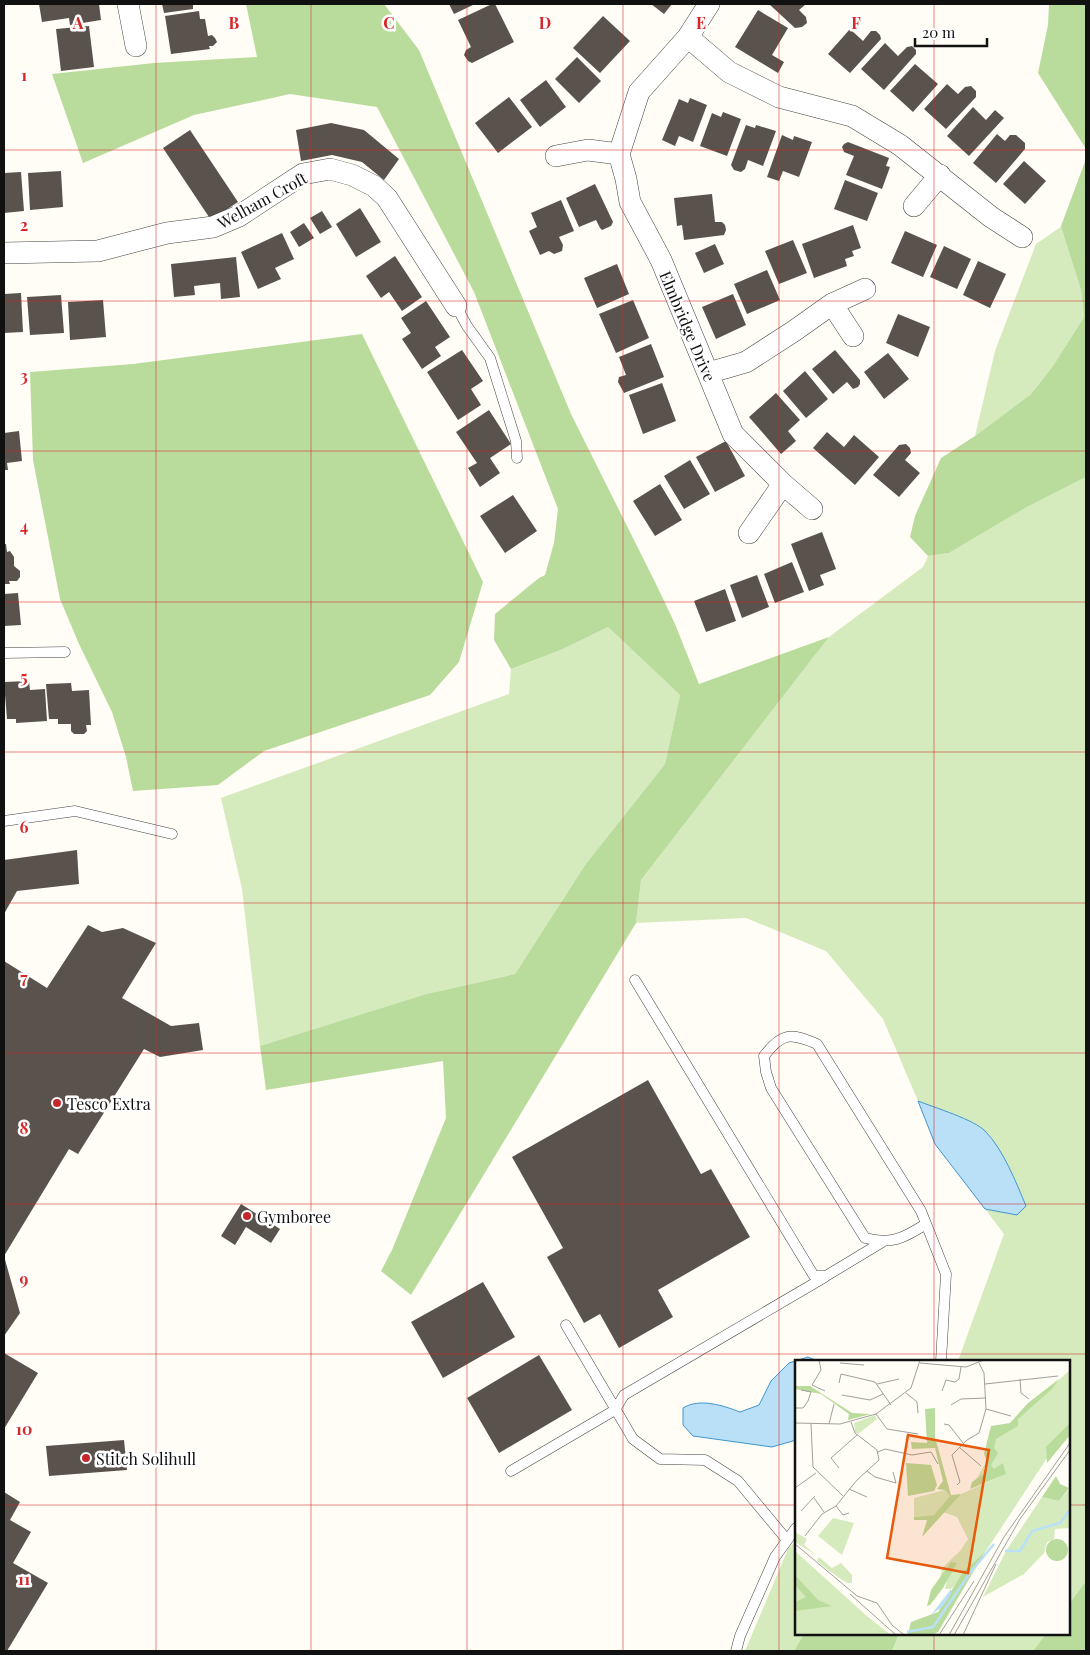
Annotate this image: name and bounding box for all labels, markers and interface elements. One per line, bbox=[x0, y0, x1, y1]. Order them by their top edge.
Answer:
text: A bbox=[72, 12, 84, 33]
text: B bbox=[229, 12, 240, 33]
text: C bbox=[383, 12, 395, 33]
text: D bbox=[539, 12, 551, 33]
text: E bbox=[696, 12, 706, 33]
text: F bbox=[851, 12, 861, 33]
scale bar bbox=[915, 15, 988, 47]
text: 20 m bbox=[922, 22, 956, 42]
text: 1 bbox=[21, 64, 27, 85]
street label: Welham Croft bbox=[213, 167, 311, 234]
text: 2 bbox=[20, 214, 28, 235]
street label: Elmbridge Drive bbox=[655, 268, 721, 384]
text: 3 bbox=[20, 365, 28, 386]
text: 4 bbox=[20, 515, 28, 536]
text: 5 bbox=[20, 666, 28, 687]
text: 6 bbox=[20, 816, 29, 837]
text: 7 bbox=[20, 967, 28, 988]
place label: Tesco Extra bbox=[67, 1093, 151, 1114]
marker: Tesco Extra bbox=[51, 1097, 63, 1109]
text: 8 bbox=[20, 1117, 29, 1138]
place label: Gymboree bbox=[257, 1206, 331, 1227]
marker: Gymboree bbox=[241, 1210, 253, 1222]
text: 9 bbox=[20, 1268, 29, 1289]
inset map bbox=[795, 1360, 1070, 1635]
text: 10 bbox=[16, 1418, 32, 1439]
place label: Stitch Solihull bbox=[96, 1448, 197, 1469]
marker: Stitch Solihull bbox=[80, 1452, 92, 1464]
text: 11 bbox=[18, 1568, 30, 1589]

